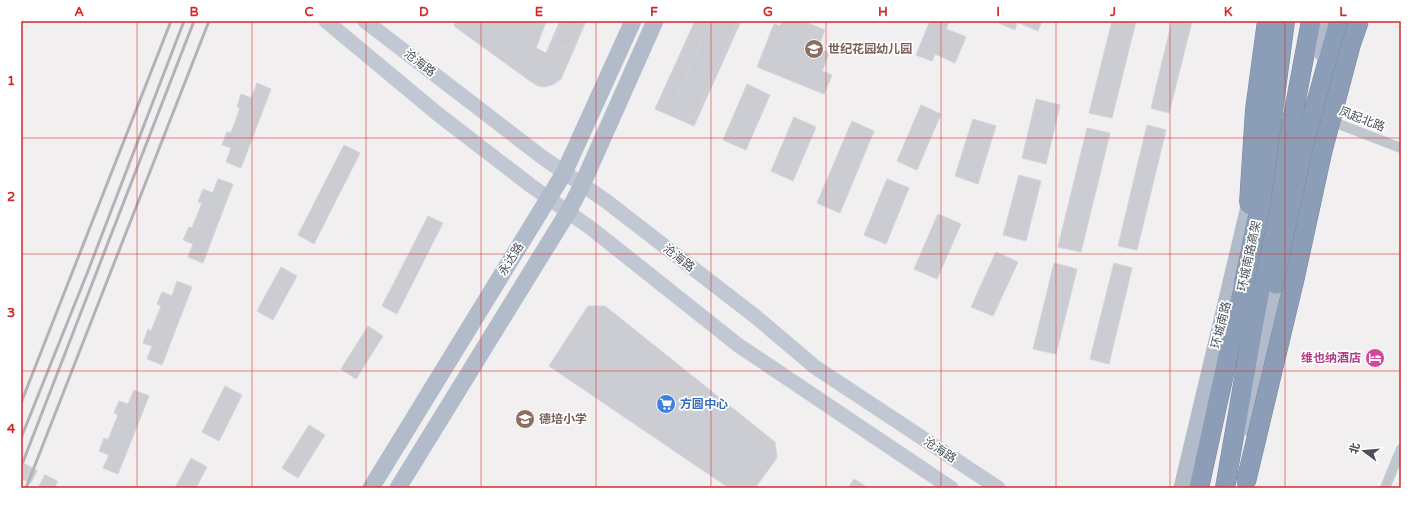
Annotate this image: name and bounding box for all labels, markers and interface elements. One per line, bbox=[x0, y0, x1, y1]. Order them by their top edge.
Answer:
text: A bbox=[74, 4, 84, 20]
text: B bbox=[189, 4, 199, 20]
text: C bbox=[304, 4, 314, 20]
text: D bbox=[419, 4, 429, 20]
text: E bbox=[535, 4, 543, 20]
text: F bbox=[650, 4, 658, 20]
text: G bbox=[763, 4, 773, 20]
text: H bbox=[878, 4, 888, 20]
text: I bbox=[996, 4, 1000, 20]
text: J bbox=[1109, 4, 1116, 20]
text: K bbox=[1224, 4, 1233, 20]
text: L bbox=[1339, 4, 1347, 20]
school or university icon: 世纪花园幼儿园 bbox=[803, 38, 825, 60]
place label: 世纪花园幼儿园 bbox=[828, 42, 912, 56]
street label: 沧海路 bbox=[402, 46, 438, 80]
text: 1 bbox=[7, 73, 15, 89]
street label: 凤起北路 bbox=[1337, 104, 1387, 134]
text: 2 bbox=[7, 189, 15, 205]
street label: 环城南路高架 bbox=[1235, 219, 1263, 293]
street label: 永达路 bbox=[496, 240, 526, 278]
street label: 沧海路 bbox=[661, 241, 697, 275]
street label: 环城南路 bbox=[1208, 300, 1234, 350]
text: 3 bbox=[7, 305, 15, 321]
hotel icon: 维也纳酒店 bbox=[1364, 347, 1386, 369]
place label: 维也纳酒店 bbox=[1301, 351, 1361, 365]
supermarket icon: 方圆中心 bbox=[655, 393, 677, 415]
place label: 方圆中心 bbox=[680, 397, 728, 411]
school or university icon: 德培小学 bbox=[514, 408, 536, 430]
place label: 德培小学 bbox=[539, 412, 587, 426]
text: 4 bbox=[7, 421, 16, 437]
north arrow bbox=[1344, 431, 1384, 471]
street label: 沧海路 bbox=[921, 434, 959, 466]
text: 北 bbox=[1347, 441, 1363, 455]

